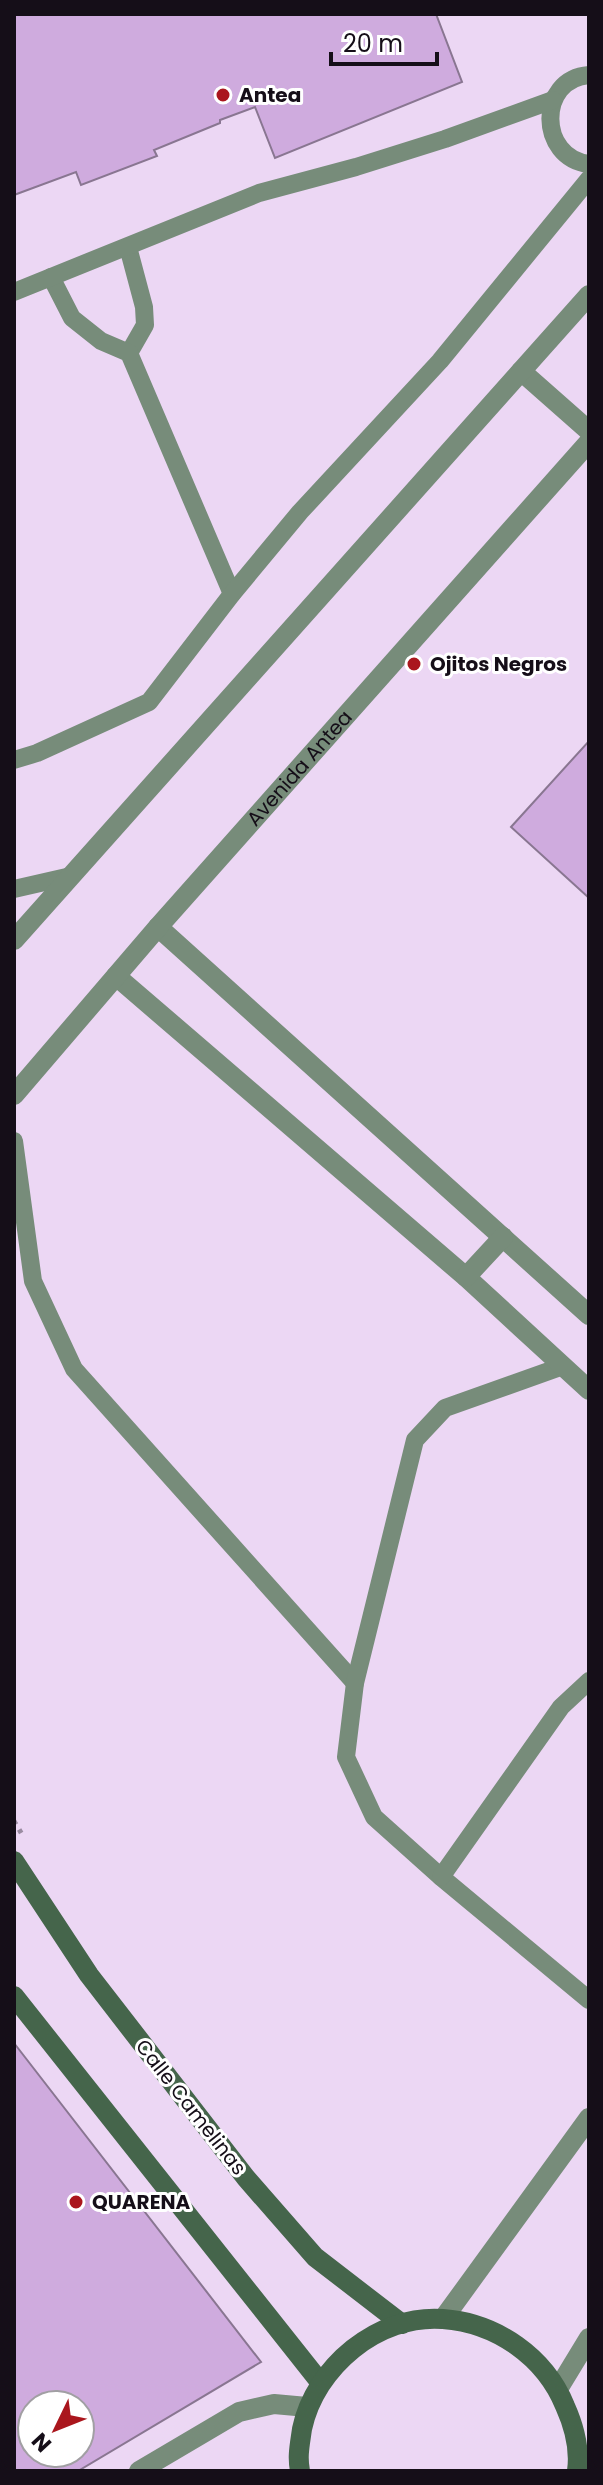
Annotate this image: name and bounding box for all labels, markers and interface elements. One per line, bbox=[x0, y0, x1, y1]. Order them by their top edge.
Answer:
scale bar bbox=[331, 16, 437, 66]
text: 20 m bbox=[343, 27, 403, 60]
place label: Antea bbox=[239, 81, 301, 109]
marker: Antea bbox=[214, 86, 232, 104]
place label: Ojitos Negros bbox=[430, 650, 567, 678]
marker: Ojitos Negros bbox=[405, 655, 423, 673]
street label: Avenida Antea bbox=[240, 704, 359, 832]
street label: Calle Camelinas bbox=[129, 2033, 253, 2181]
place label: QUARENA bbox=[92, 2188, 190, 2216]
marker: QUARENA bbox=[67, 2193, 85, 2211]
north arrow bbox=[16, 2389, 96, 2469]
text: N bbox=[25, 2426, 59, 2459]

